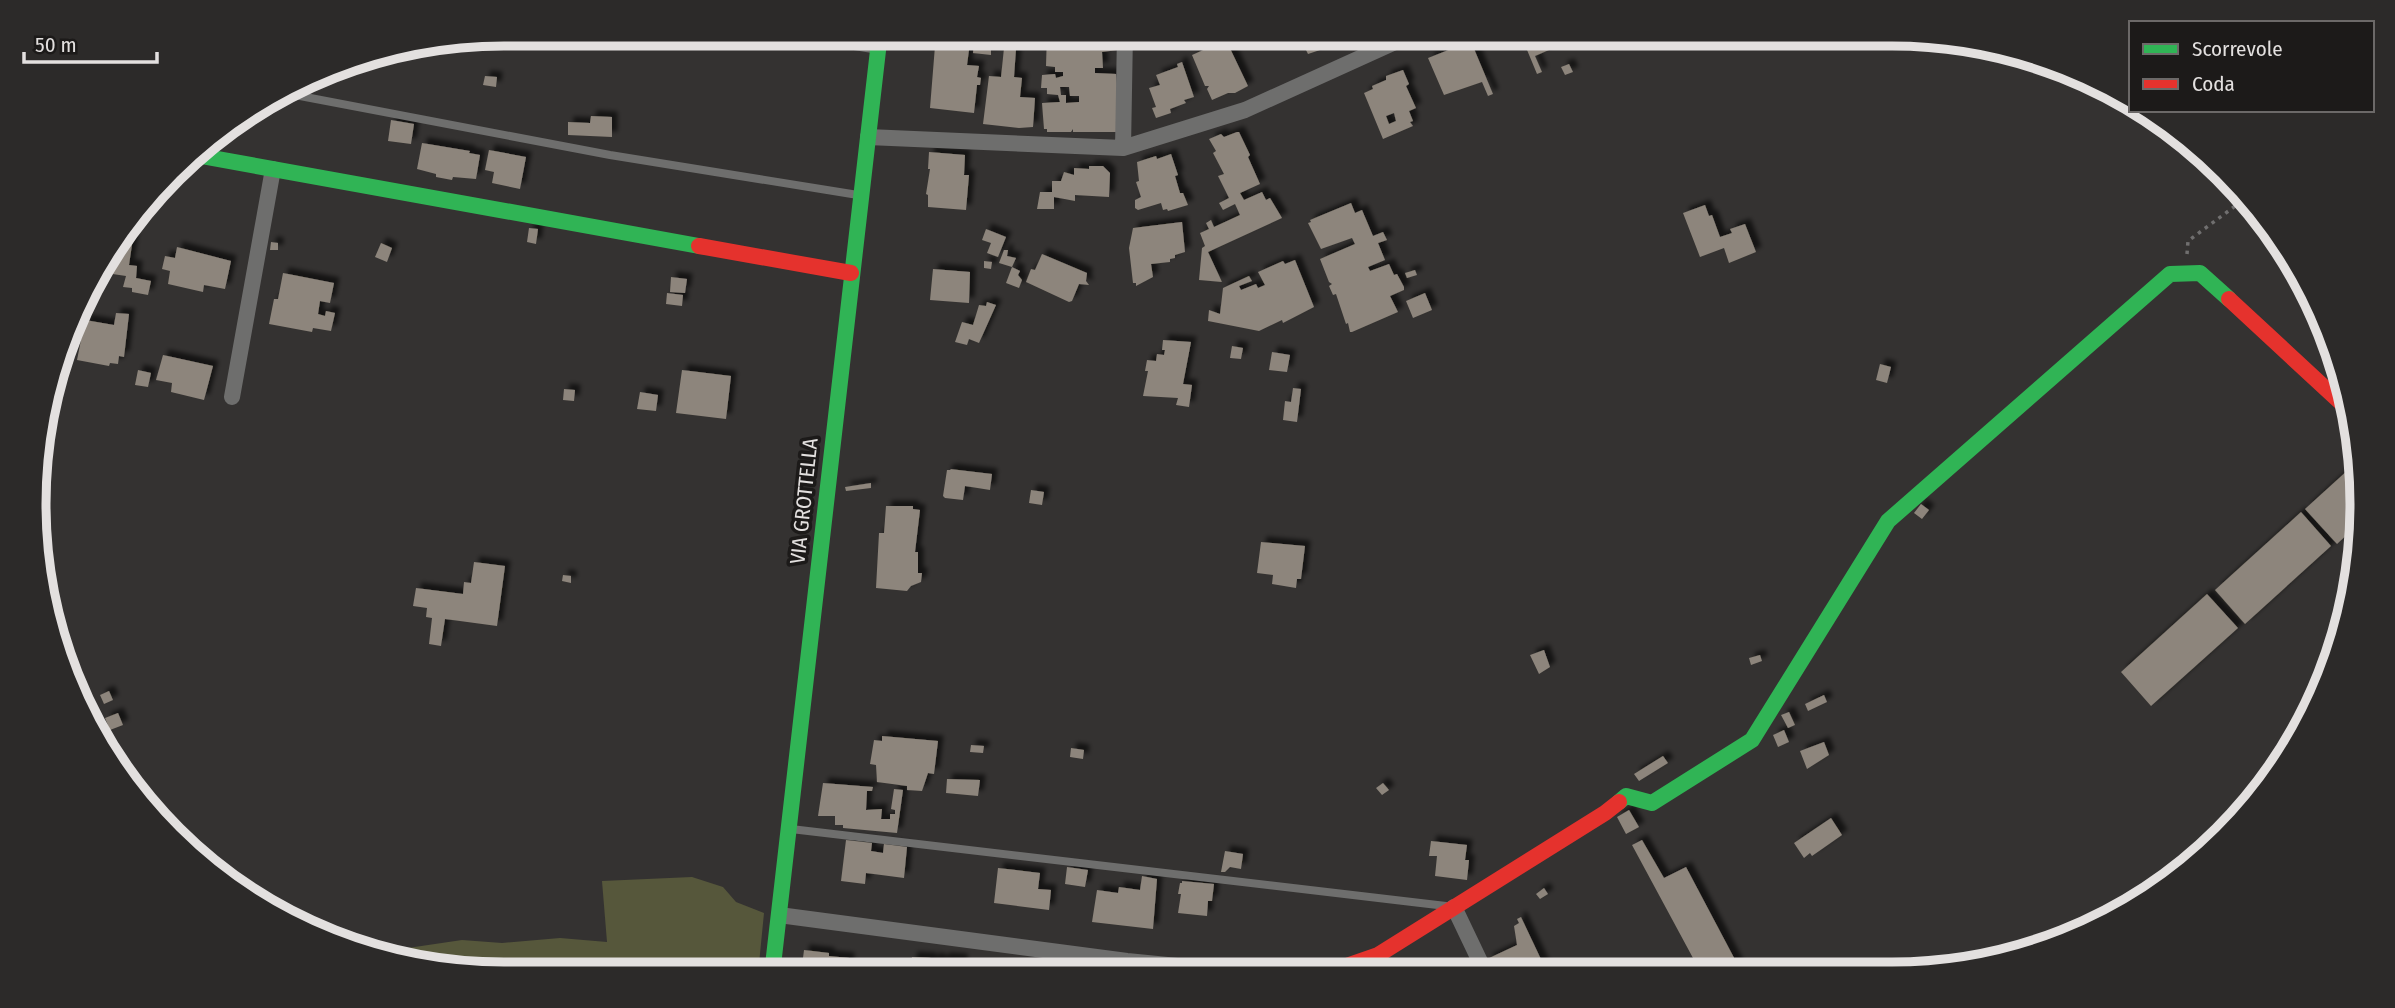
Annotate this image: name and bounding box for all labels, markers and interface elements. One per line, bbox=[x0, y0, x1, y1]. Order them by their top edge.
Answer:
scale bar bbox=[24, 21, 158, 65]
legend bbox=[2129, 21, 2374, 112]
text: 50 m bbox=[35, 32, 77, 58]
text: Scorrevole bbox=[2192, 36, 2283, 62]
text: Coda bbox=[2192, 71, 2235, 97]
street label: VIA GROTTELLA bbox=[784, 437, 824, 565]

